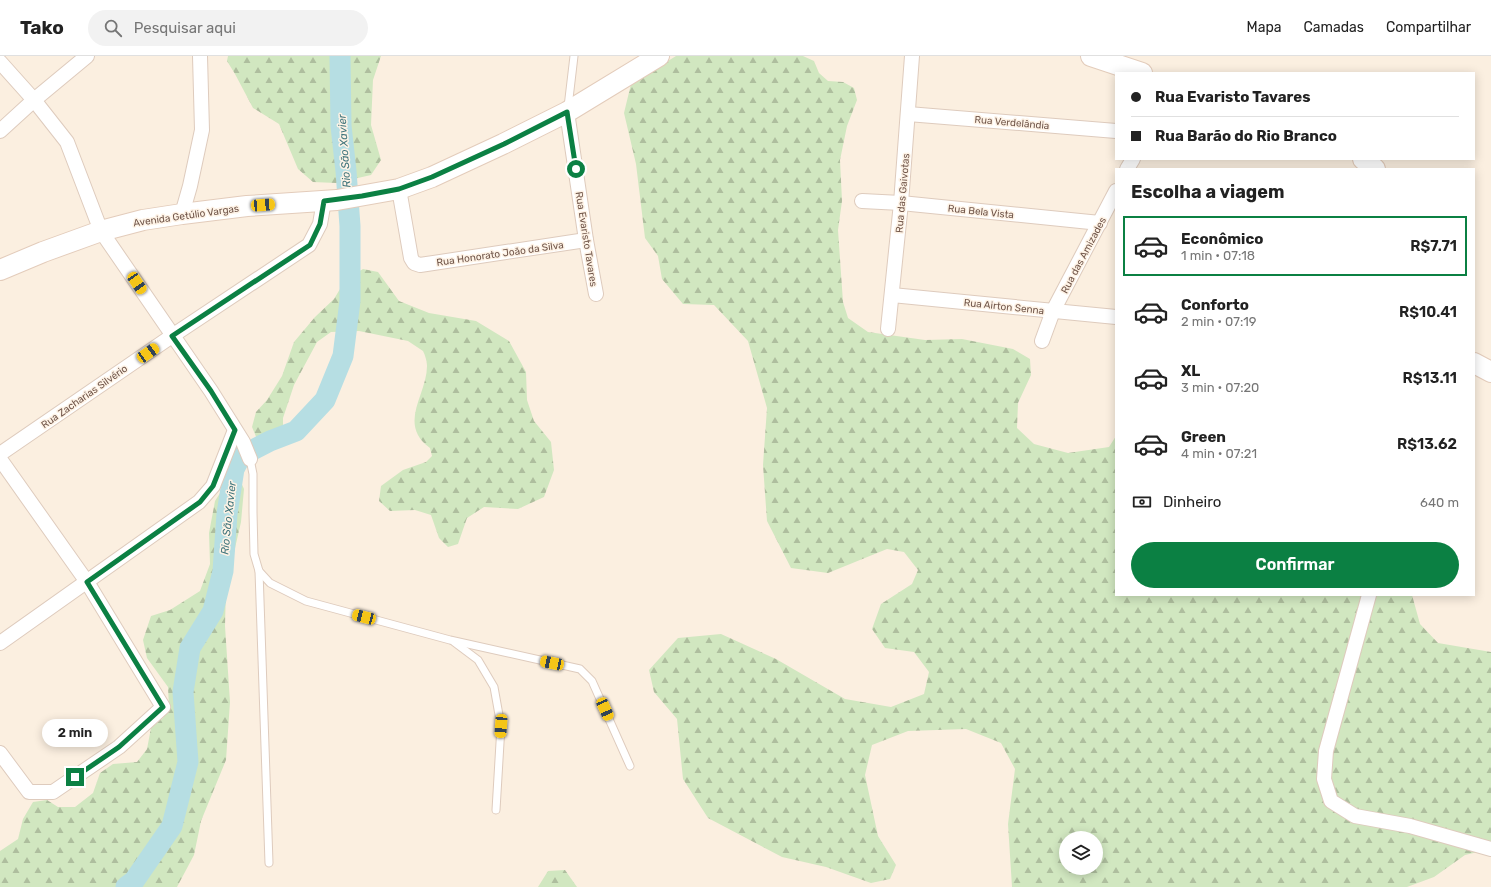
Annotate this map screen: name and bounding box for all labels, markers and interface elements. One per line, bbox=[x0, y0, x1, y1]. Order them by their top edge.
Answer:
search box bbox=[88, 10, 368, 46]
text: Tako bbox=[20, 16, 64, 39]
icon: search bbox=[102, 17, 124, 39]
text: Pesquisar aqui bbox=[134, 19, 236, 37]
text: Mapa bbox=[1247, 19, 1282, 36]
text: Camadas bbox=[1304, 19, 1364, 36]
text: Compartilhar bbox=[1386, 19, 1471, 36]
text: Rua Evaristo Tavares bbox=[1155, 88, 1310, 106]
water label: Rio São Xavier bbox=[335, 113, 354, 188]
street label: Rua Verdelândia bbox=[974, 114, 1050, 132]
text: Rua Barão do Rio Branco bbox=[1155, 127, 1337, 145]
street label: Rua das Gaivotas bbox=[894, 153, 912, 233]
route start bbox=[567, 160, 585, 178]
text: Escolha a viagem bbox=[1131, 181, 1284, 203]
street label: Rua Evaristo Tavares bbox=[573, 191, 599, 288]
car bbox=[251, 198, 275, 212]
street label: Avenida Getúlio Vargas bbox=[133, 203, 240, 229]
street label: Rua Bela Vista bbox=[947, 203, 1015, 221]
street label: Rua das Amizades bbox=[1059, 215, 1109, 296]
icon: car bbox=[1133, 228, 1169, 264]
text: Econômico bbox=[1181, 230, 1263, 248]
text: R$7.71 bbox=[1410, 237, 1457, 255]
street label: Rua Honorato João da Silva bbox=[436, 239, 564, 269]
text: 1 min · 07:18 bbox=[1181, 248, 1255, 263]
car bbox=[125, 270, 149, 296]
icon: car bbox=[1133, 294, 1169, 330]
text: Conforto bbox=[1181, 296, 1249, 314]
street label: Rua Airton Senna bbox=[963, 297, 1045, 317]
text: R$10.41 bbox=[1399, 303, 1457, 321]
text: 2 min · 07:19 bbox=[1181, 314, 1257, 329]
car bbox=[135, 341, 161, 365]
icon: car bbox=[1133, 360, 1169, 396]
street label: Rua Zacharias Silvério bbox=[39, 362, 130, 431]
text: XL bbox=[1181, 362, 1200, 380]
text: R$13.11 bbox=[1403, 369, 1457, 387]
text: 3 min · 07:20 bbox=[1181, 380, 1259, 395]
icon: car bbox=[1133, 426, 1169, 462]
text: Green bbox=[1181, 428, 1226, 446]
text: R$13.62 bbox=[1397, 435, 1457, 453]
text: 4 min · 07:21 bbox=[1181, 446, 1257, 461]
water label: Rio São Xavier bbox=[218, 480, 239, 555]
icon: cash bbox=[1131, 491, 1153, 513]
text: Dinheiro bbox=[1163, 493, 1221, 511]
text: 640 m bbox=[1420, 495, 1459, 510]
button: Confirmar bbox=[1131, 542, 1459, 588]
car bbox=[351, 608, 377, 626]
car bbox=[539, 655, 565, 671]
car bbox=[595, 696, 615, 722]
car bbox=[494, 714, 508, 738]
callout: 2 min bbox=[42, 719, 108, 747]
text: 2 min bbox=[58, 725, 92, 740]
route end bbox=[66, 768, 84, 786]
map controls bbox=[1059, 831, 1103, 875]
button: layers bbox=[1059, 831, 1103, 875]

